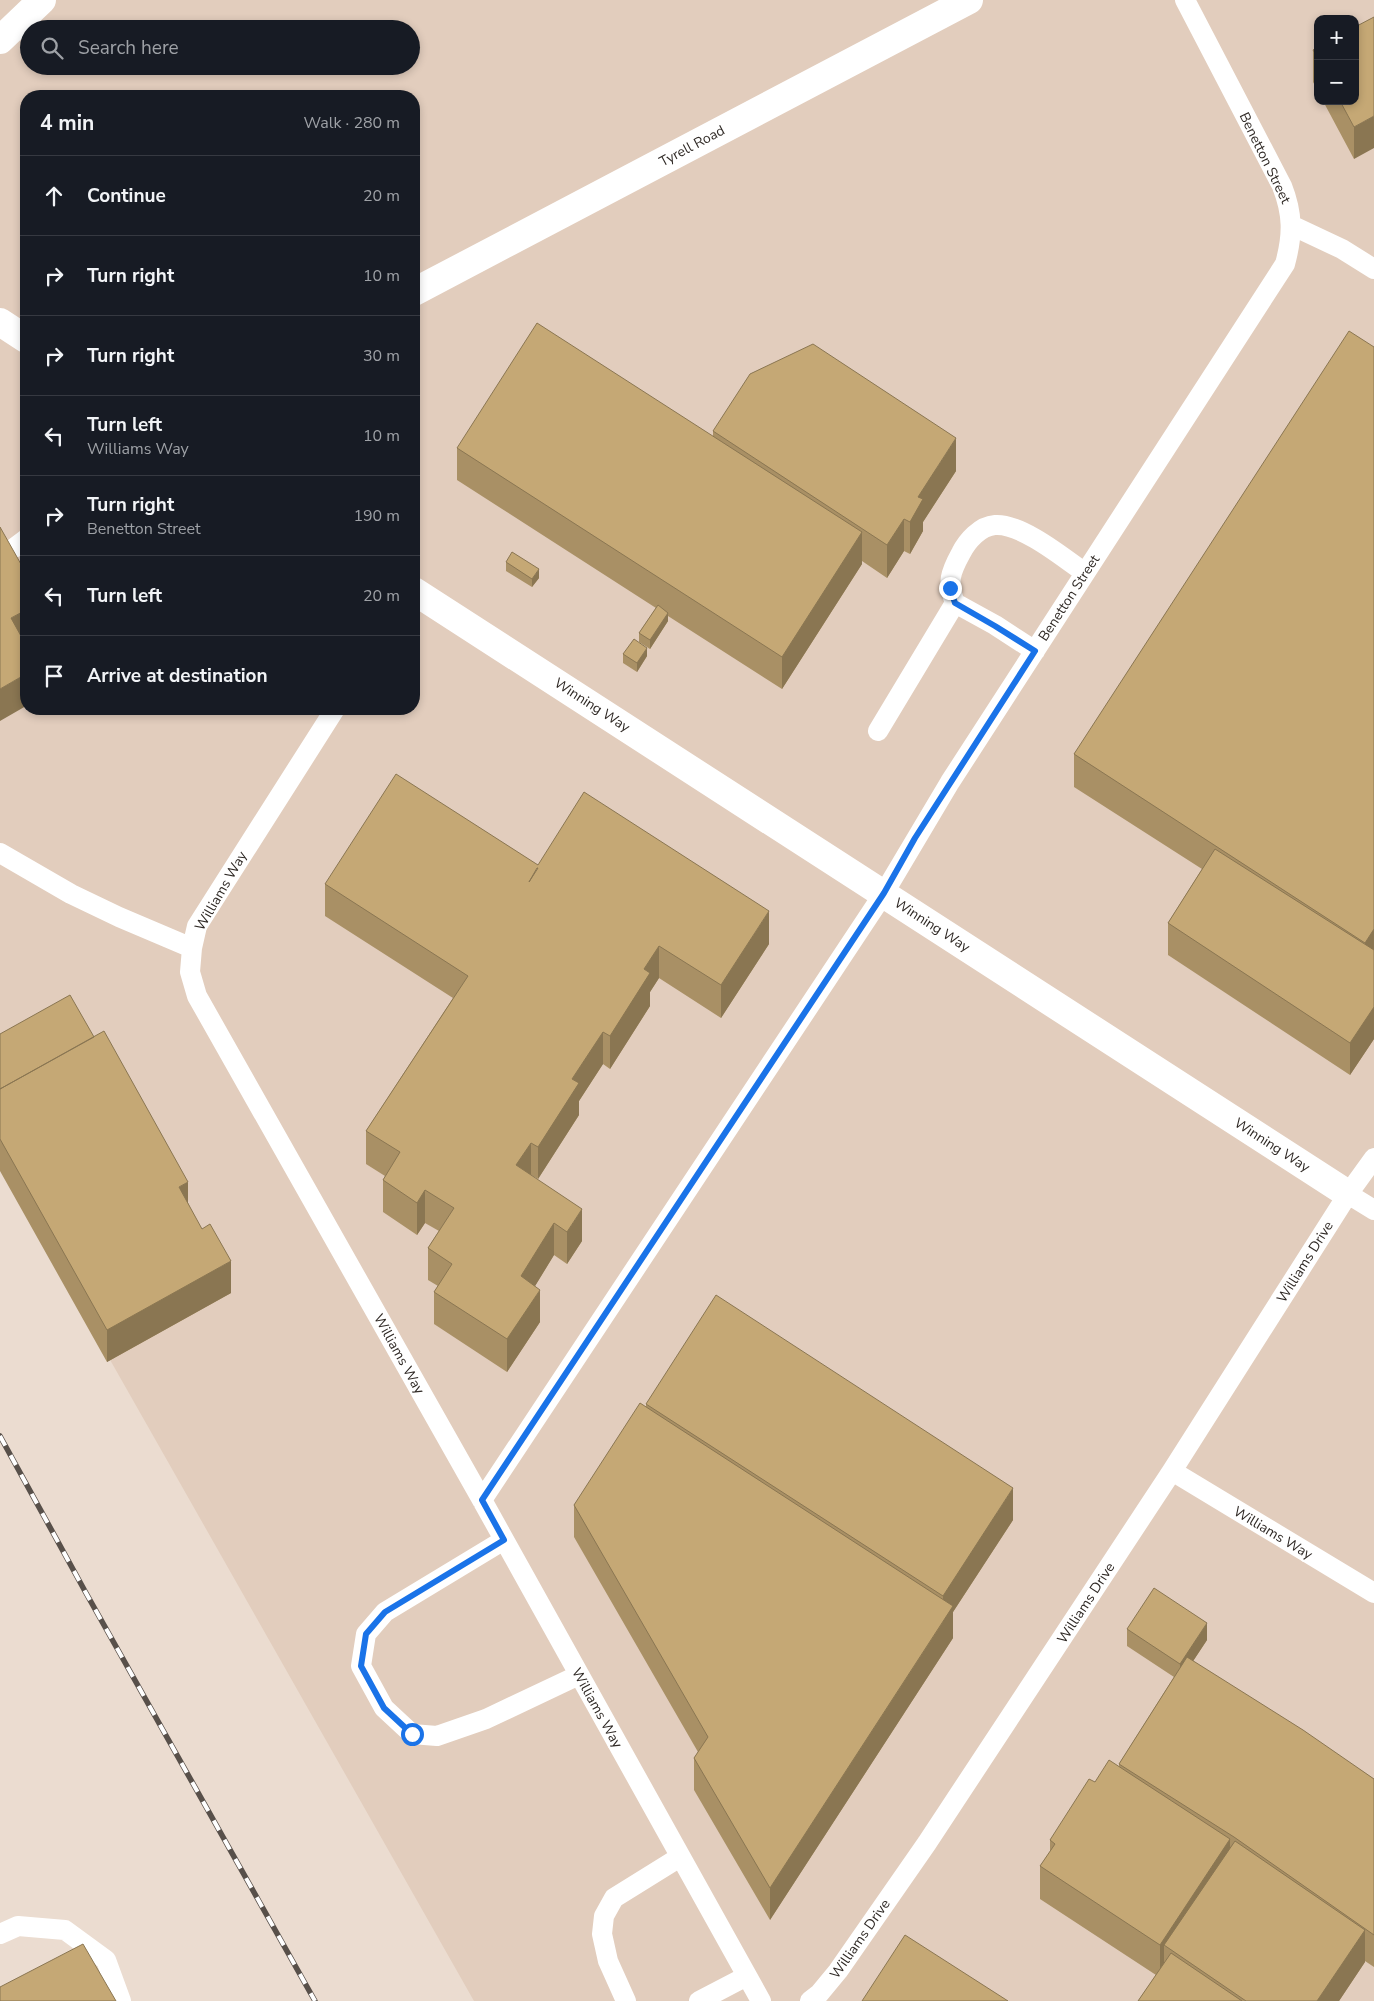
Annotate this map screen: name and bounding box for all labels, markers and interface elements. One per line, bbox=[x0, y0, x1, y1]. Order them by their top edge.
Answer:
map controls bbox=[1314, 15, 1359, 105]
button: + bbox=[1314, 15, 1359, 60]
search box bbox=[20, 20, 420, 75]
icon: search bbox=[38, 34, 66, 62]
text: Search here bbox=[78, 35, 179, 61]
button: − bbox=[1314, 60, 1359, 105]
text: 4 min bbox=[40, 109, 94, 137]
street label: Benetton Street bbox=[1235, 109, 1295, 207]
text: Walk · 280 m bbox=[304, 112, 400, 134]
street label: Tyrell Road bbox=[656, 121, 728, 171]
icon: ahead bbox=[40, 182, 68, 210]
text: Continue bbox=[87, 183, 166, 209]
text: 20 m bbox=[363, 185, 400, 207]
icon: right bbox=[40, 262, 68, 290]
text: Turn right bbox=[87, 263, 174, 289]
text: 10 m bbox=[363, 265, 400, 287]
icon: right bbox=[40, 342, 68, 370]
text: Turn right bbox=[87, 343, 174, 369]
text: 30 m bbox=[363, 345, 400, 367]
text: Turn left bbox=[87, 412, 162, 438]
icon: left bbox=[40, 422, 68, 450]
text: 10 m bbox=[363, 425, 400, 447]
text: Williams Way bbox=[87, 438, 189, 460]
text: Turn right bbox=[87, 492, 174, 518]
icon: right bbox=[40, 502, 68, 530]
text: 190 m bbox=[353, 505, 400, 527]
text: Benetton Street bbox=[87, 518, 201, 540]
street label: Benetton Street bbox=[1034, 551, 1104, 645]
route end bbox=[939, 577, 962, 600]
icon: left bbox=[40, 582, 68, 610]
text: Turn left bbox=[87, 583, 162, 609]
text: 20 m bbox=[363, 585, 400, 607]
icon: arrive bbox=[40, 662, 68, 690]
text: Arrive at destination bbox=[87, 663, 268, 689]
street label: Winning Way bbox=[550, 673, 634, 737]
street label: Williams Way bbox=[190, 847, 252, 934]
street label: Winning Way bbox=[890, 893, 974, 957]
street label: Winning Way bbox=[1230, 1113, 1314, 1177]
street label: Williams Drive bbox=[1272, 1217, 1338, 1307]
street label: Williams Way bbox=[369, 1310, 429, 1398]
street label: Williams Way bbox=[1230, 1502, 1317, 1564]
street label: Williams Drive bbox=[1053, 1559, 1119, 1647]
street label: Williams Way bbox=[567, 1664, 627, 1752]
route start bbox=[401, 1723, 424, 1746]
street label: Williams Drive bbox=[826, 1895, 894, 1983]

